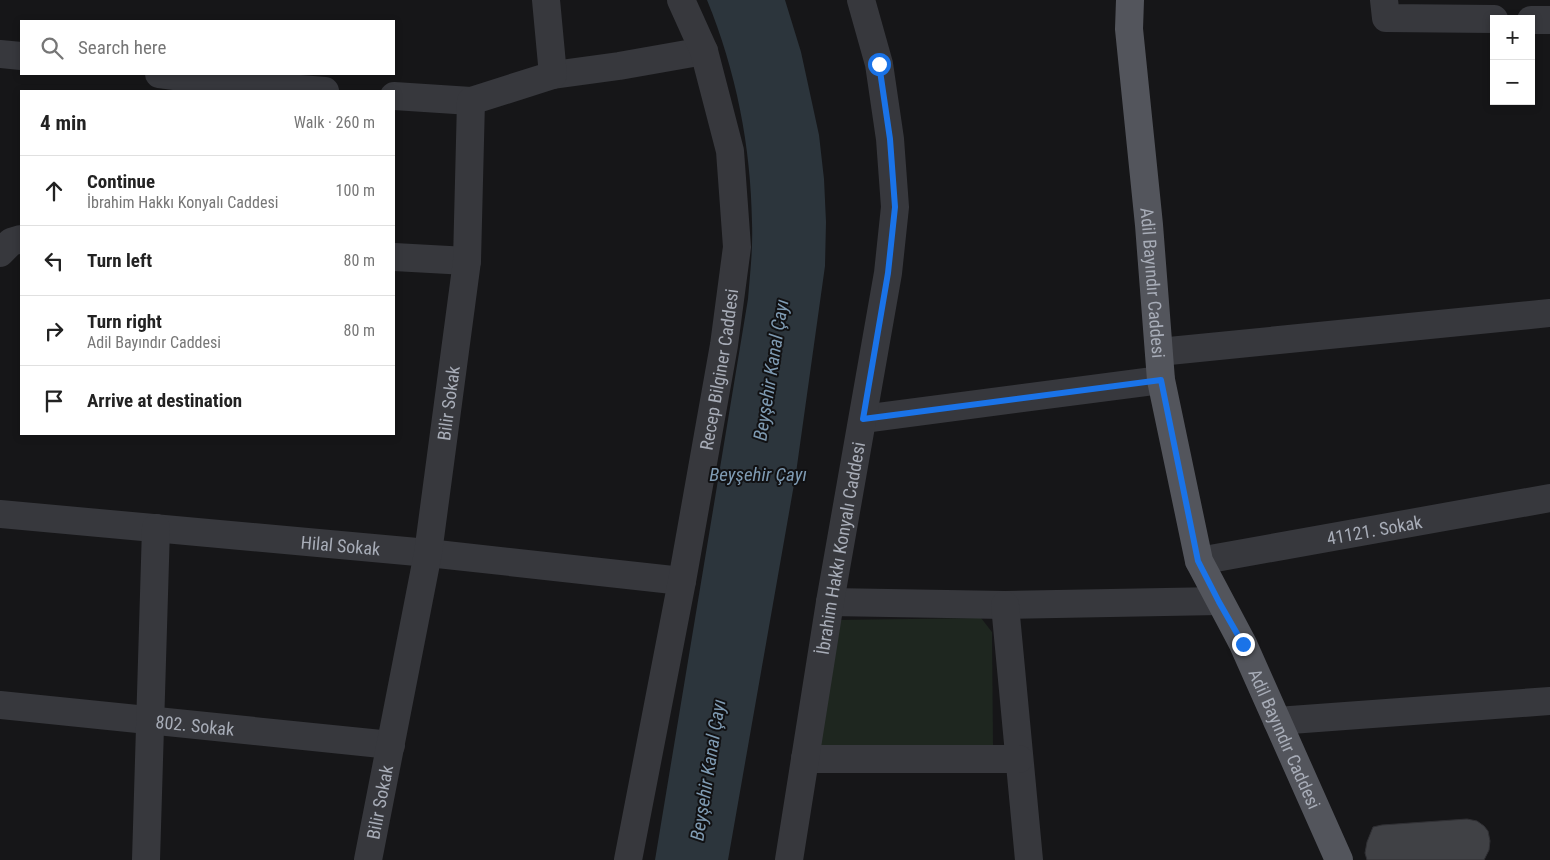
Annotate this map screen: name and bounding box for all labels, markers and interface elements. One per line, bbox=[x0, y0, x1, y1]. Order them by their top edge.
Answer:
map controls bbox=[1490, 15, 1535, 105]
button: + bbox=[1490, 15, 1535, 60]
search box bbox=[20, 20, 395, 75]
icon: search bbox=[38, 34, 66, 62]
text: Search here bbox=[78, 36, 166, 59]
route start bbox=[868, 53, 891, 76]
button: − bbox=[1490, 60, 1535, 105]
text: 4 min bbox=[40, 111, 87, 135]
text: Walk · 260 m bbox=[294, 113, 375, 132]
text: Continue bbox=[87, 170, 155, 193]
icon: ahead bbox=[40, 177, 68, 205]
text: 100 m bbox=[336, 181, 375, 200]
text: İbrahim Hakkı Konyalı Caddesi bbox=[87, 193, 278, 212]
street label: Adil Bayındır Caddesi bbox=[1137, 207, 1170, 359]
icon: left bbox=[40, 247, 68, 275]
text: Turn left bbox=[87, 249, 152, 272]
text: 80 m bbox=[343, 251, 375, 270]
street label: Recep Bilginer Caddesi bbox=[695, 287, 742, 452]
water label: Beyşehir Kanal Çayı bbox=[748, 298, 794, 442]
text: Turn right bbox=[87, 310, 162, 333]
icon: right bbox=[40, 317, 68, 345]
text: 80 m bbox=[343, 321, 375, 340]
text: Adil Bayındır Caddesi bbox=[87, 333, 221, 352]
street label: Bilir Sokak bbox=[433, 365, 463, 442]
icon: arrive bbox=[40, 387, 68, 415]
text: Arrive at destination bbox=[87, 389, 242, 412]
street label: İbrahim Hakkı Konyalı Caddesi bbox=[811, 440, 869, 656]
water label: Beyşehir Çayı bbox=[709, 463, 807, 486]
street label: 41121. Sokak bbox=[1325, 511, 1424, 548]
street label: Hilal Sokak bbox=[300, 531, 381, 559]
route end bbox=[1232, 633, 1255, 656]
street label: Adil Bayındır Caddesi bbox=[1245, 665, 1325, 812]
water label: Beyşehir Kanal Çayı bbox=[685, 698, 731, 842]
street label: 802. Sokak bbox=[155, 710, 235, 739]
street label: Bilir Sokak bbox=[362, 763, 397, 841]

